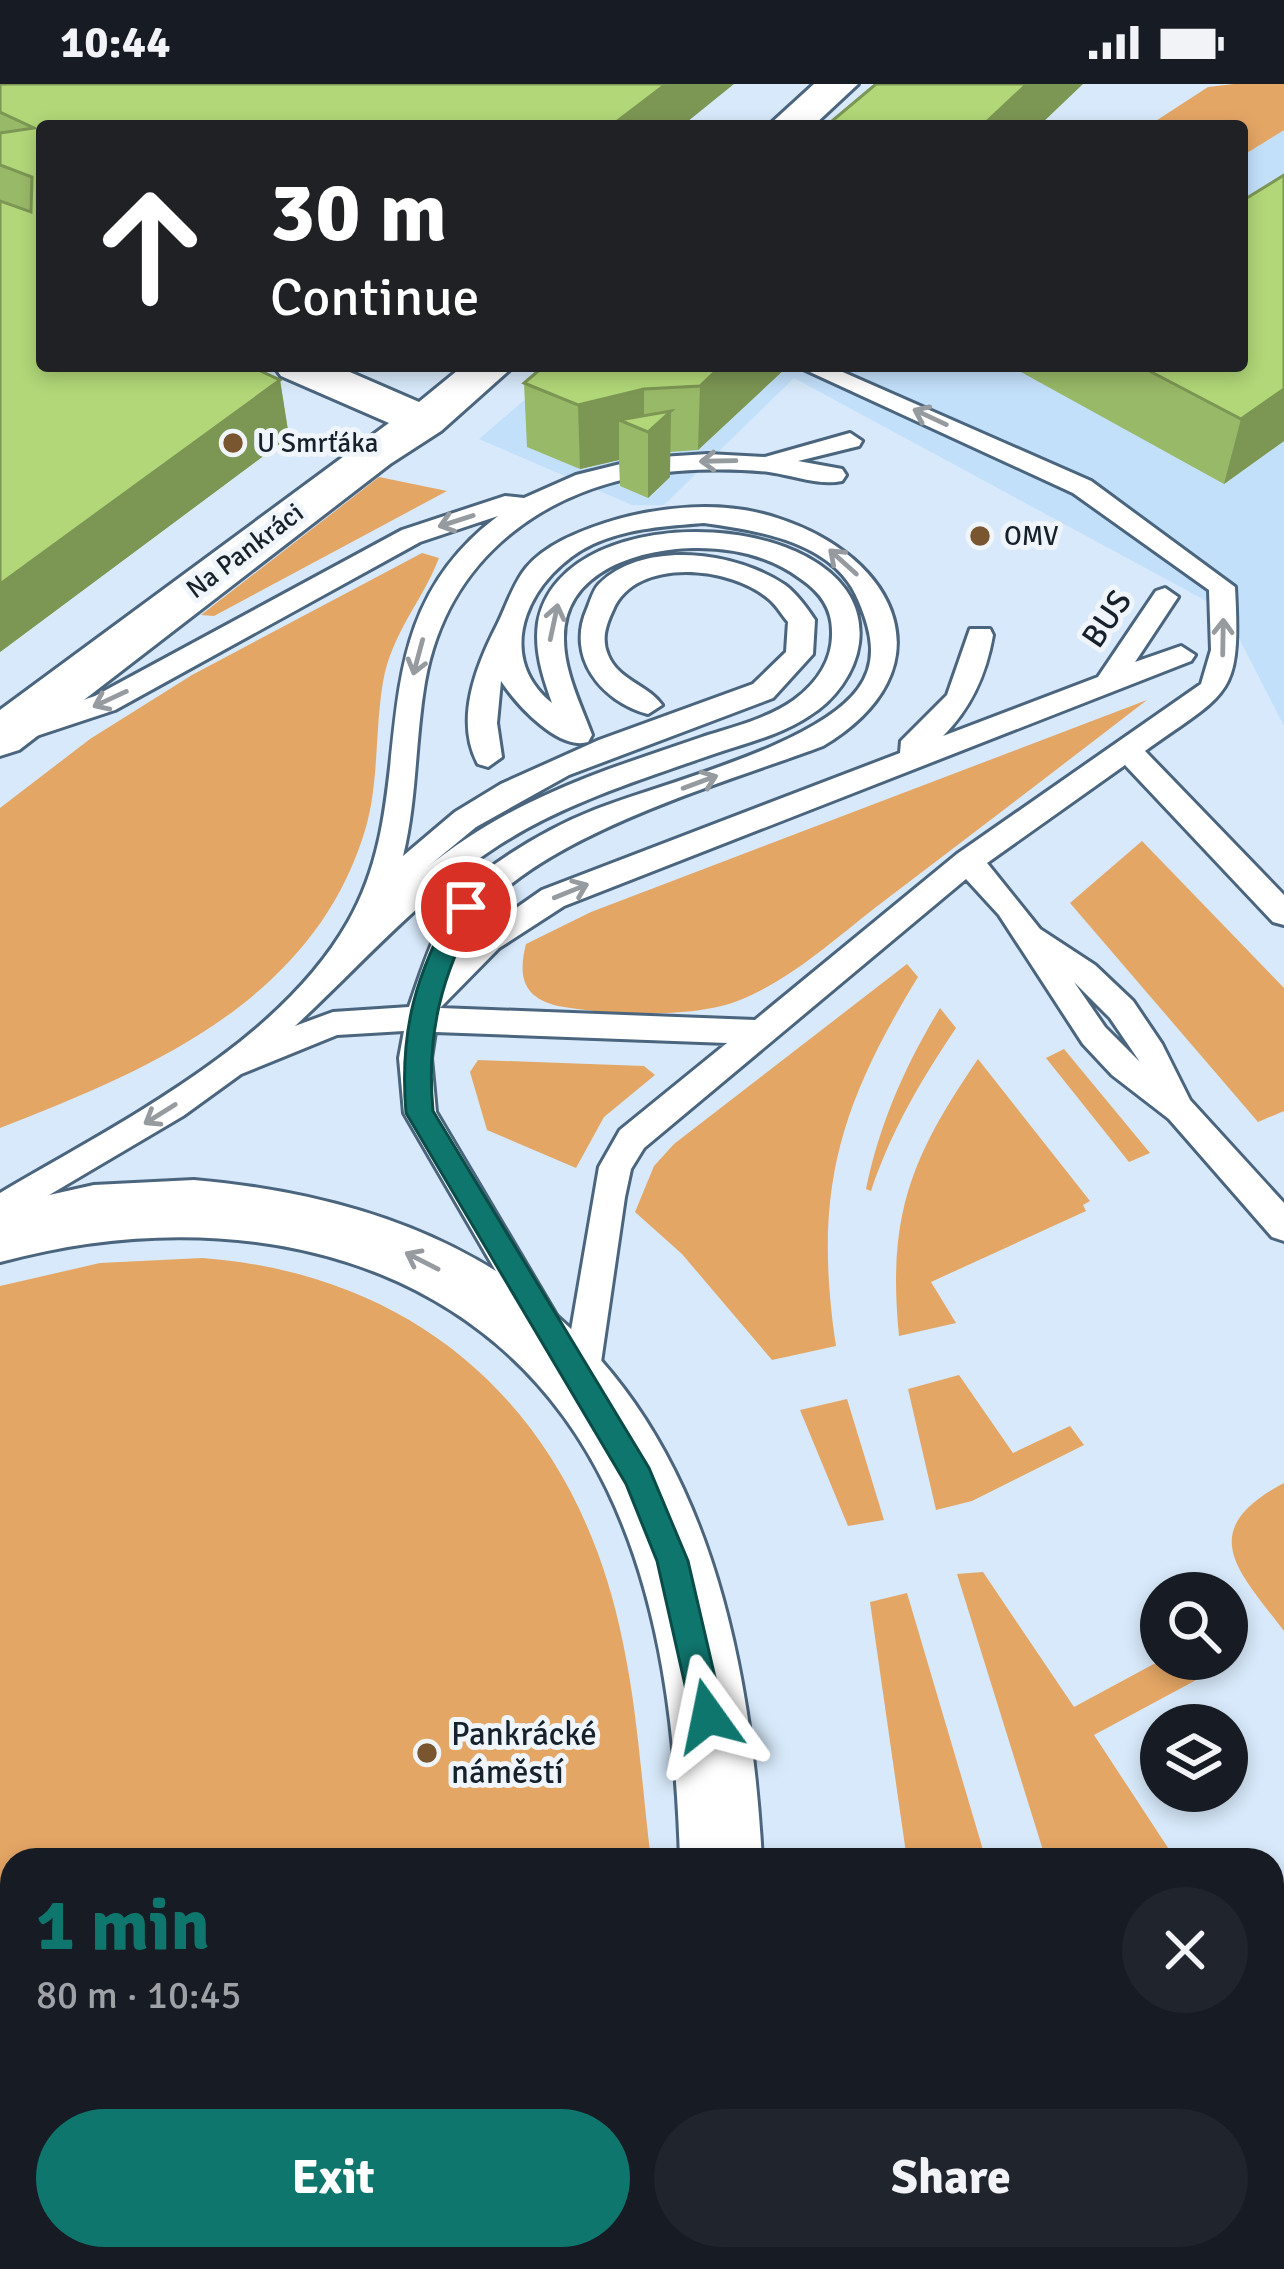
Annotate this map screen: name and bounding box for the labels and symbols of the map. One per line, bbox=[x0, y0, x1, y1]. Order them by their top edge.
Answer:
one-way arrow bbox=[913, 404, 949, 426]
place label: U Smrťáka bbox=[257, 427, 378, 460]
marker: U Smrťáka bbox=[220, 430, 246, 456]
one-way arrow bbox=[699, 449, 738, 472]
street label: Na Pankráci bbox=[180, 496, 310, 606]
one-way arrow bbox=[438, 512, 476, 534]
place label: OMV bbox=[1004, 520, 1059, 553]
marker: OMV bbox=[967, 523, 993, 549]
one-way arrow bbox=[829, 549, 859, 576]
street label: BUS bbox=[1073, 583, 1141, 655]
one-way arrow bbox=[544, 604, 567, 642]
one-way arrow bbox=[1211, 618, 1234, 657]
one-way arrow bbox=[406, 637, 428, 675]
one-way arrow bbox=[92, 689, 128, 711]
one-way arrow bbox=[680, 769, 717, 791]
pin bbox=[415, 856, 517, 958]
one-way arrow bbox=[551, 879, 588, 900]
one-way arrow bbox=[144, 1102, 178, 1126]
one-way arrow bbox=[405, 1249, 440, 1272]
position arrow bbox=[645, 1653, 771, 1779]
place label: Pankrácké náměstí bbox=[451, 1714, 597, 1793]
marker: Pankrácké náměstí bbox=[414, 1740, 440, 1766]

